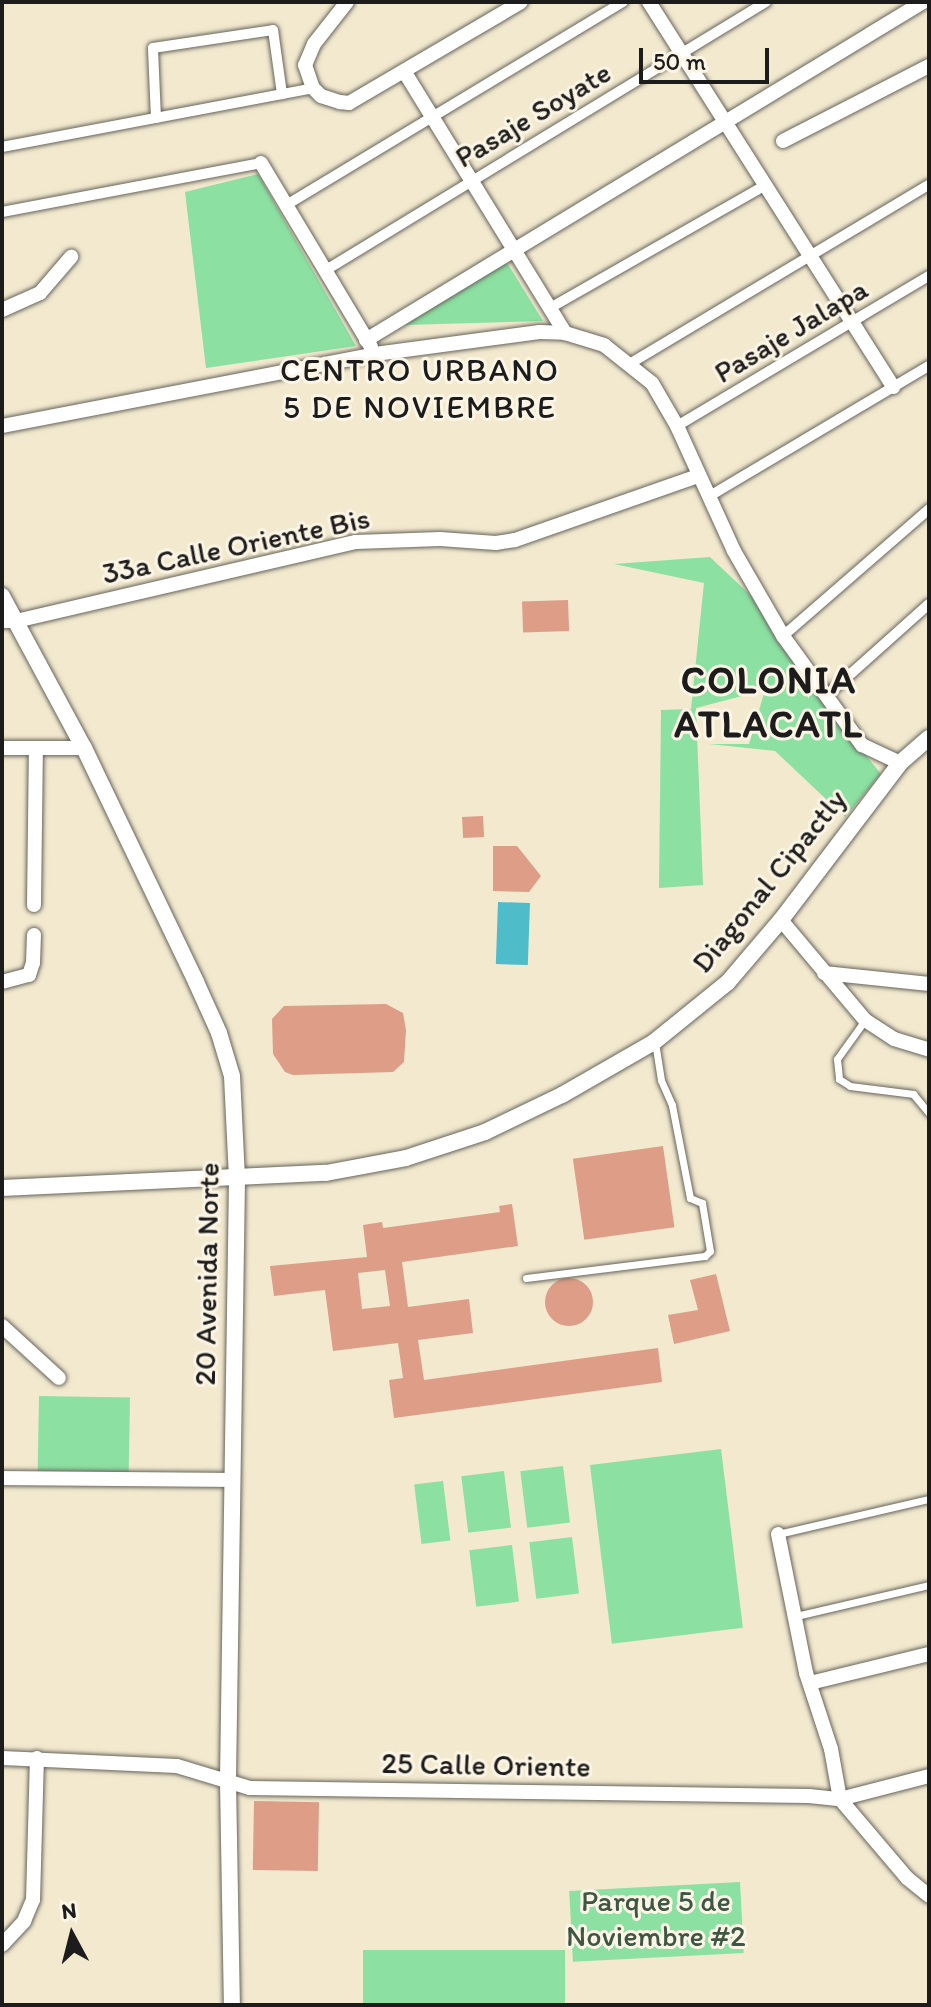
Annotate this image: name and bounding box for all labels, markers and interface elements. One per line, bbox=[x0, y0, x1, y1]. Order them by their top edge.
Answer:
scale bar bbox=[643, 32, 773, 82]
text: 50 m bbox=[653, 47, 706, 76]
street label: Pasaje Soyate bbox=[449, 54, 617, 176]
street label: Pasaje Jalapa bbox=[708, 271, 874, 391]
district label: CENTRO URBANO 5 DE NOVIEMBRE bbox=[280, 352, 560, 427]
street label: 33a Calle Oriente Bis bbox=[99, 500, 373, 592]
district label: COLONIA ATLACATL bbox=[673, 658, 865, 748]
street label: Diagonal Cipactly bbox=[684, 782, 854, 980]
street label: 20 Avenida Norte bbox=[187, 1162, 227, 1386]
street label: 25 Calle Oriente bbox=[381, 1745, 591, 1785]
park label: Parque 5 de Noviembre #2 bbox=[566, 1883, 746, 1954]
north arrow bbox=[32, 1895, 112, 1975]
text: N bbox=[60, 1896, 78, 1925]

